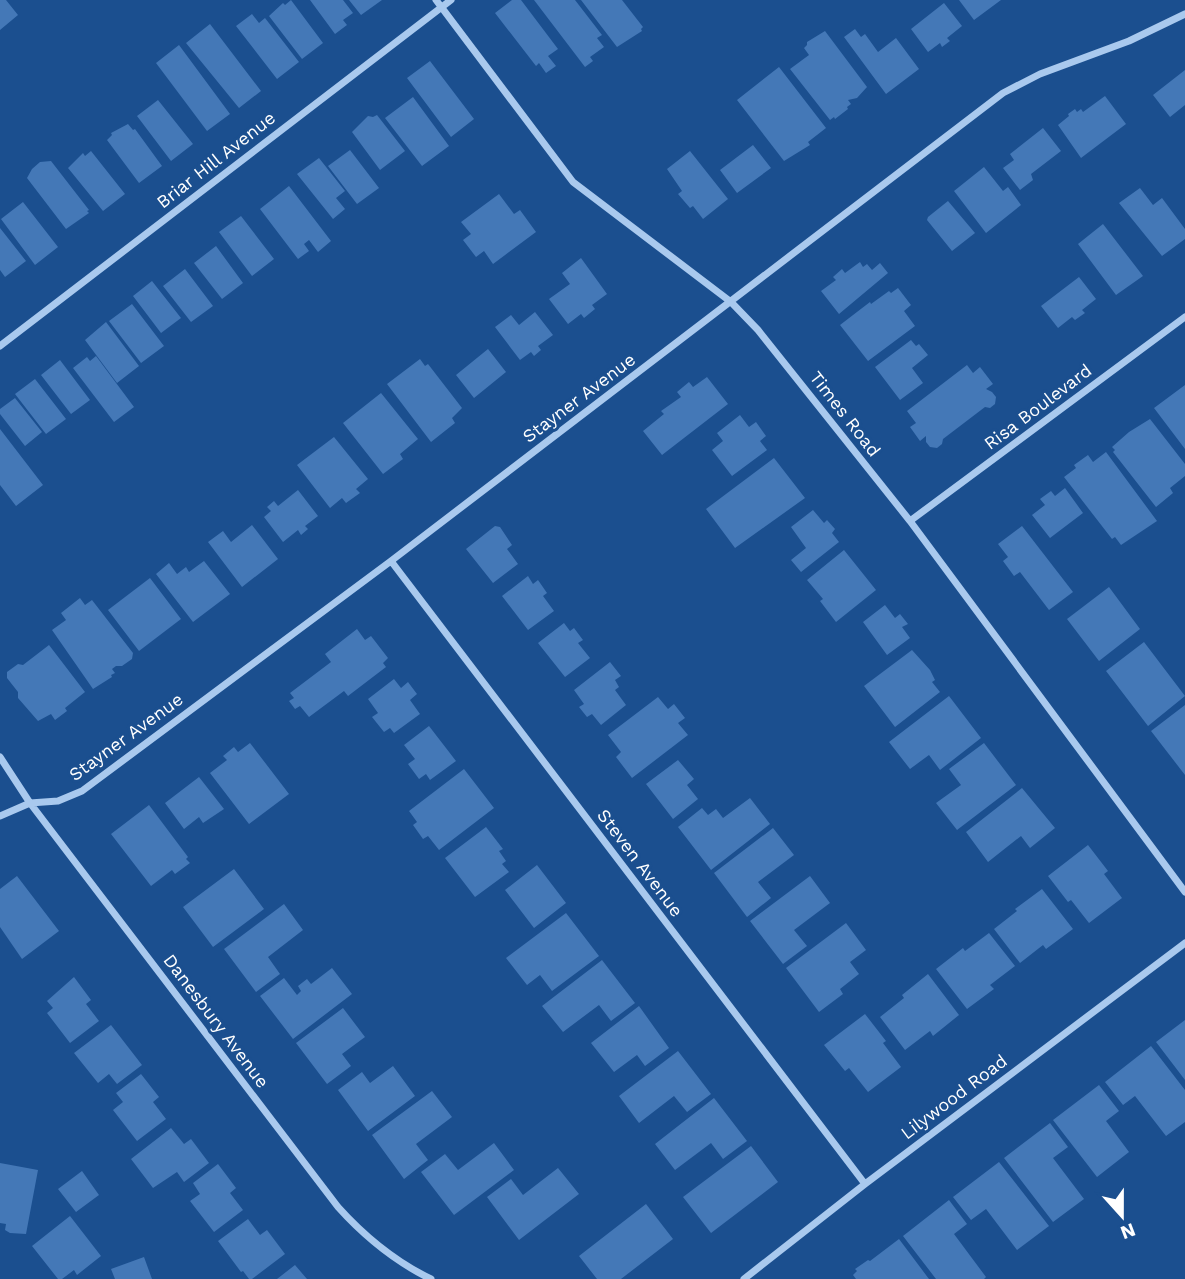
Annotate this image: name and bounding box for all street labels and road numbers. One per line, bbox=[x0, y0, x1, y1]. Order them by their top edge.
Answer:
street label: Briar Hill Avenue bbox=[152, 107, 279, 212]
street label: Stayner Avenue bbox=[518, 348, 639, 447]
street label: Risa Boulevard bbox=[980, 359, 1096, 454]
street label: Times Road bbox=[806, 367, 885, 461]
street label: Stayner Avenue bbox=[65, 688, 187, 785]
street label: Steven Avenue bbox=[593, 805, 688, 921]
street label: Danesbury Avenue bbox=[159, 950, 273, 1092]
street label: Lilywood Road bbox=[896, 1050, 1011, 1143]

